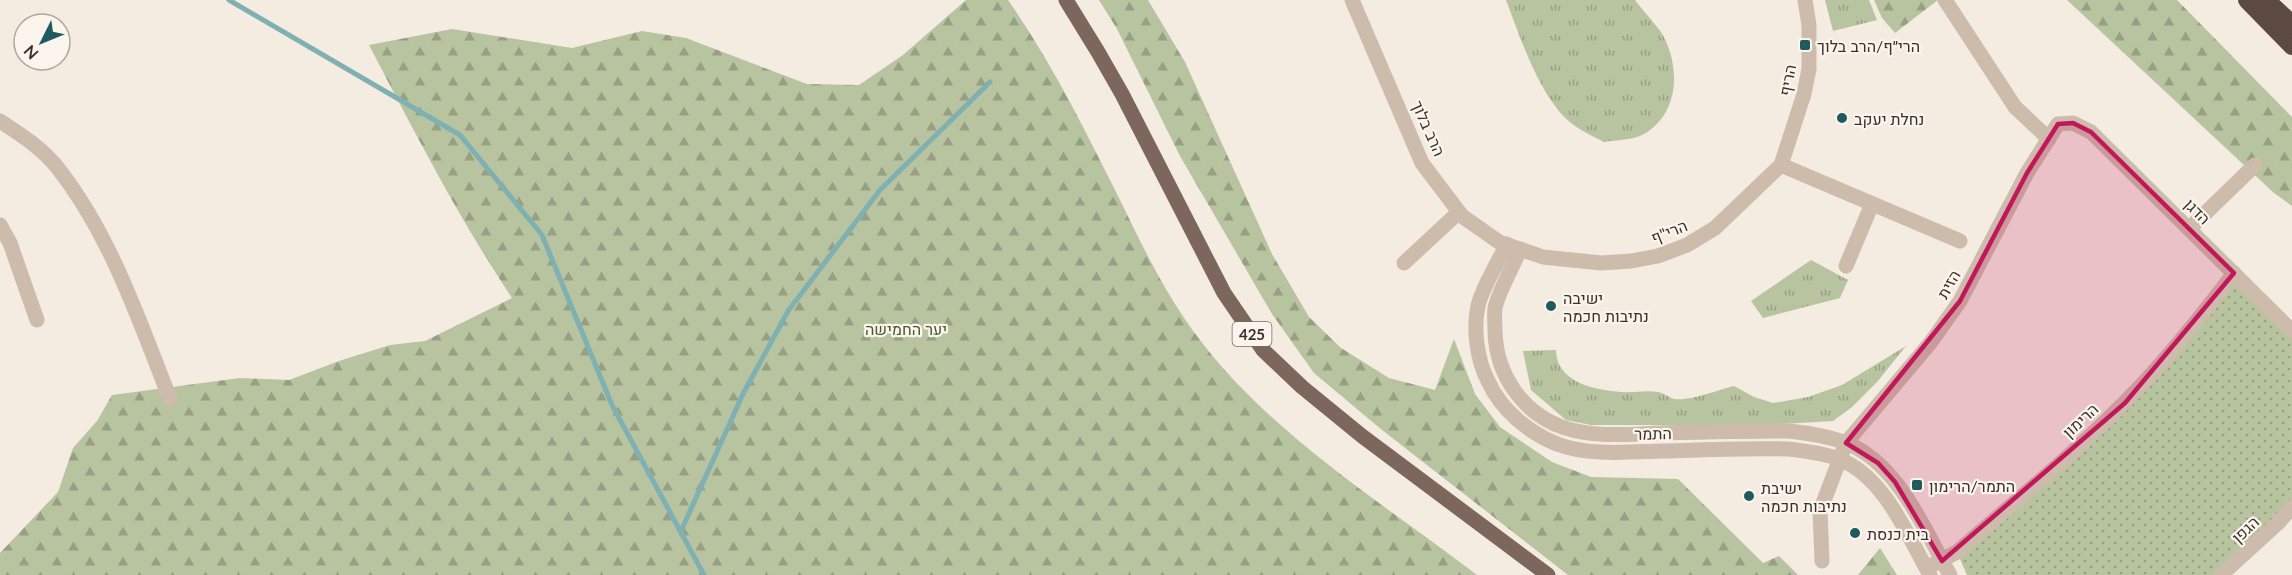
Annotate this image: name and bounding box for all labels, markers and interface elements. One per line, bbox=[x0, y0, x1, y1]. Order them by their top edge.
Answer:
north arrow bbox=[12, 12, 72, 72]
place label: הרי״ף/הרב בלוך bbox=[1817, 36, 1920, 55]
marker: הרי״ף/הרב בלוך bbox=[1798, 38, 1812, 52]
text: N bbox=[20, 42, 42, 64]
street label: הריף bbox=[1775, 63, 1799, 97]
street label: הרב בלוך bbox=[1408, 97, 1450, 159]
place label: נחלת יעקב bbox=[1854, 109, 1924, 128]
marker: נחלת יעקב bbox=[1835, 111, 1849, 125]
street label: הדגן bbox=[2181, 194, 2215, 228]
street label: הרי"ף bbox=[1648, 215, 1690, 247]
street label: הזית bbox=[1932, 266, 1964, 302]
place label: ישיבה נתיבות חכמה bbox=[1563, 288, 1649, 325]
marker: ישיבה נתיבות חכמה bbox=[1544, 299, 1558, 313]
park label: יער החמישה bbox=[865, 319, 947, 338]
road number: 425 bbox=[1232, 322, 1272, 346]
street label: הרימון bbox=[2058, 399, 2102, 441]
street label: התמר bbox=[1634, 423, 1672, 443]
place label: התמר/הרימון bbox=[1929, 476, 2015, 495]
place label: ישיבת נתיבות חכמה bbox=[1761, 478, 1847, 515]
marker: התמר/הרימון bbox=[1910, 478, 1924, 492]
marker: ישיבת נתיבות חכמה bbox=[1742, 489, 1756, 503]
street label: הגפן bbox=[2227, 512, 2263, 546]
place label: בית כנסת bbox=[1867, 524, 1930, 543]
marker: בית כנסת bbox=[1848, 526, 1862, 540]

